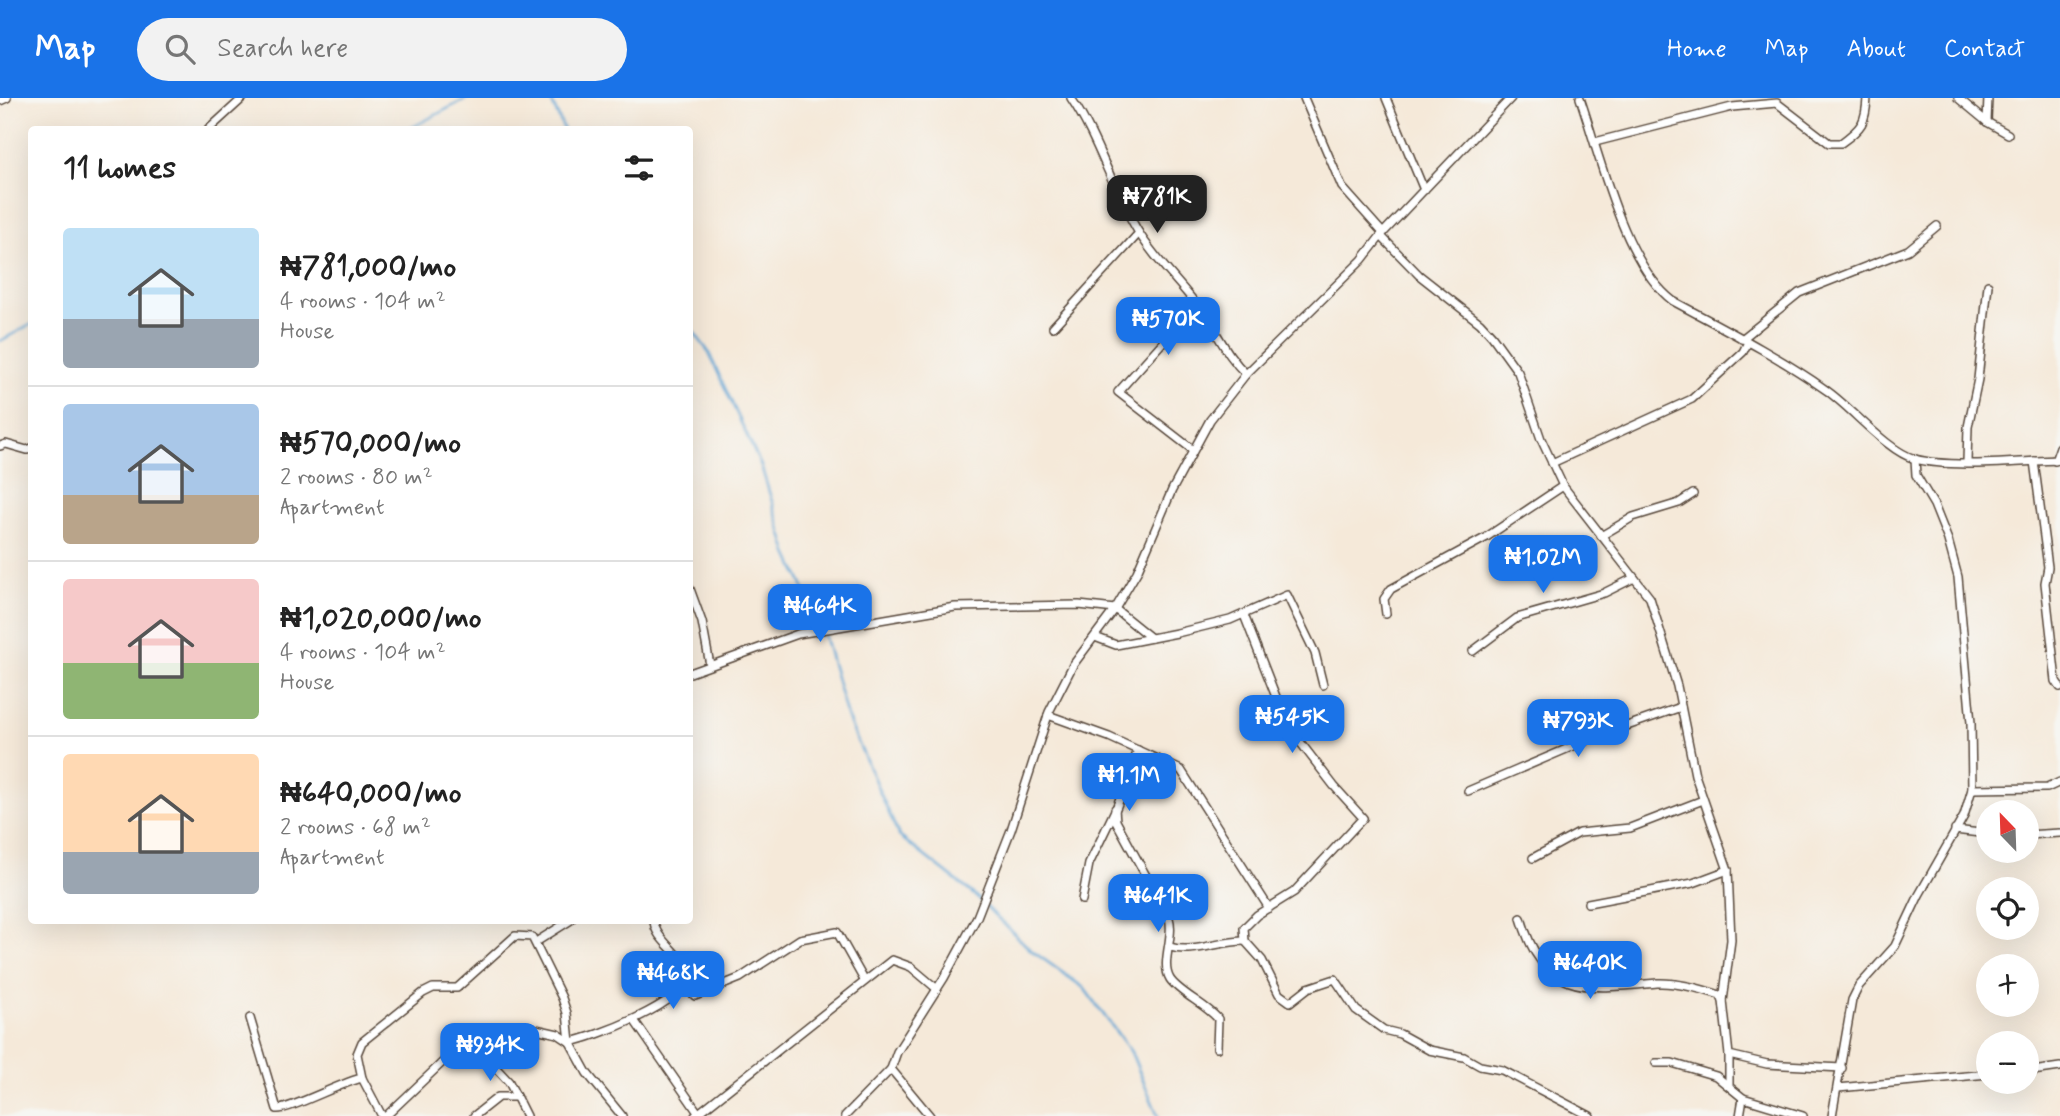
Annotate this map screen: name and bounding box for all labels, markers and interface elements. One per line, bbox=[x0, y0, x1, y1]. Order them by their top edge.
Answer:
search box bbox=[137, 18, 627, 81]
text: Map bbox=[35, 27, 95, 71]
icon: search bbox=[161, 30, 199, 68]
text: Search here bbox=[217, 32, 348, 66]
text: Home bbox=[1667, 34, 1727, 65]
text: Map bbox=[1765, 34, 1809, 65]
text: About bbox=[1847, 34, 1906, 65]
text: Contact bbox=[1944, 34, 2025, 65]
text: 11 homes bbox=[63, 149, 176, 188]
icon: filters bbox=[620, 149, 658, 187]
pin: ₦781K bbox=[1108, 176, 1206, 235]
text: ₦781K bbox=[1123, 183, 1191, 213]
text: ₦781,000/mo bbox=[280, 248, 456, 287]
icon: home bbox=[119, 256, 203, 340]
text: 4 rooms · 104 m² bbox=[280, 287, 446, 317]
pin: ₦570K bbox=[1119, 298, 1217, 357]
text: ₦570K bbox=[1132, 305, 1204, 335]
text: House bbox=[280, 317, 334, 347]
text: ₦570,000/mo bbox=[280, 424, 461, 463]
icon: home bbox=[119, 432, 203, 516]
text: 2 rooms · 80 m² bbox=[280, 463, 433, 493]
text: Apartment bbox=[280, 493, 385, 523]
pin: ₦1.02M bbox=[1486, 536, 1600, 595]
text: ₦1.02M bbox=[1505, 543, 1581, 573]
pin: ₦464K bbox=[771, 584, 869, 644]
text: ₦464K bbox=[784, 592, 856, 622]
text: ₦1,020,000/mo bbox=[280, 599, 482, 638]
icon: home bbox=[119, 607, 203, 691]
text: 4 rooms · 104 m² bbox=[280, 638, 446, 668]
text: House bbox=[280, 668, 334, 698]
pin: ₦545K bbox=[1243, 696, 1341, 755]
pin: ₦793K bbox=[1529, 700, 1627, 759]
text: ₦545K bbox=[1255, 703, 1329, 733]
text: ₦793K bbox=[1543, 707, 1613, 737]
pin: ₦1.1M bbox=[1080, 754, 1178, 813]
text: ₦1.1M bbox=[1098, 761, 1160, 791]
text: ₦640,000/mo bbox=[280, 774, 461, 813]
icon: home bbox=[119, 782, 203, 866]
north arrow bbox=[1976, 800, 2039, 863]
map controls bbox=[1976, 800, 2039, 1094]
text: 2 rooms · 68 m² bbox=[280, 813, 431, 843]
text: Apartment bbox=[280, 843, 385, 873]
pin: ₦641K bbox=[1109, 874, 1207, 934]
button: locate bbox=[1976, 877, 2039, 940]
text: ₦641K bbox=[1124, 882, 1192, 912]
pin: ₦640K bbox=[1541, 942, 1639, 1001]
text: ₦640K bbox=[1554, 949, 1626, 979]
pin: ₦468K bbox=[624, 951, 722, 1011]
button: + bbox=[1976, 954, 2039, 1017]
text: ₦468K bbox=[637, 959, 709, 989]
pin: ₦934K bbox=[441, 1024, 539, 1083]
text: ₦934K bbox=[456, 1031, 524, 1061]
button: − bbox=[1976, 1031, 2039, 1094]

